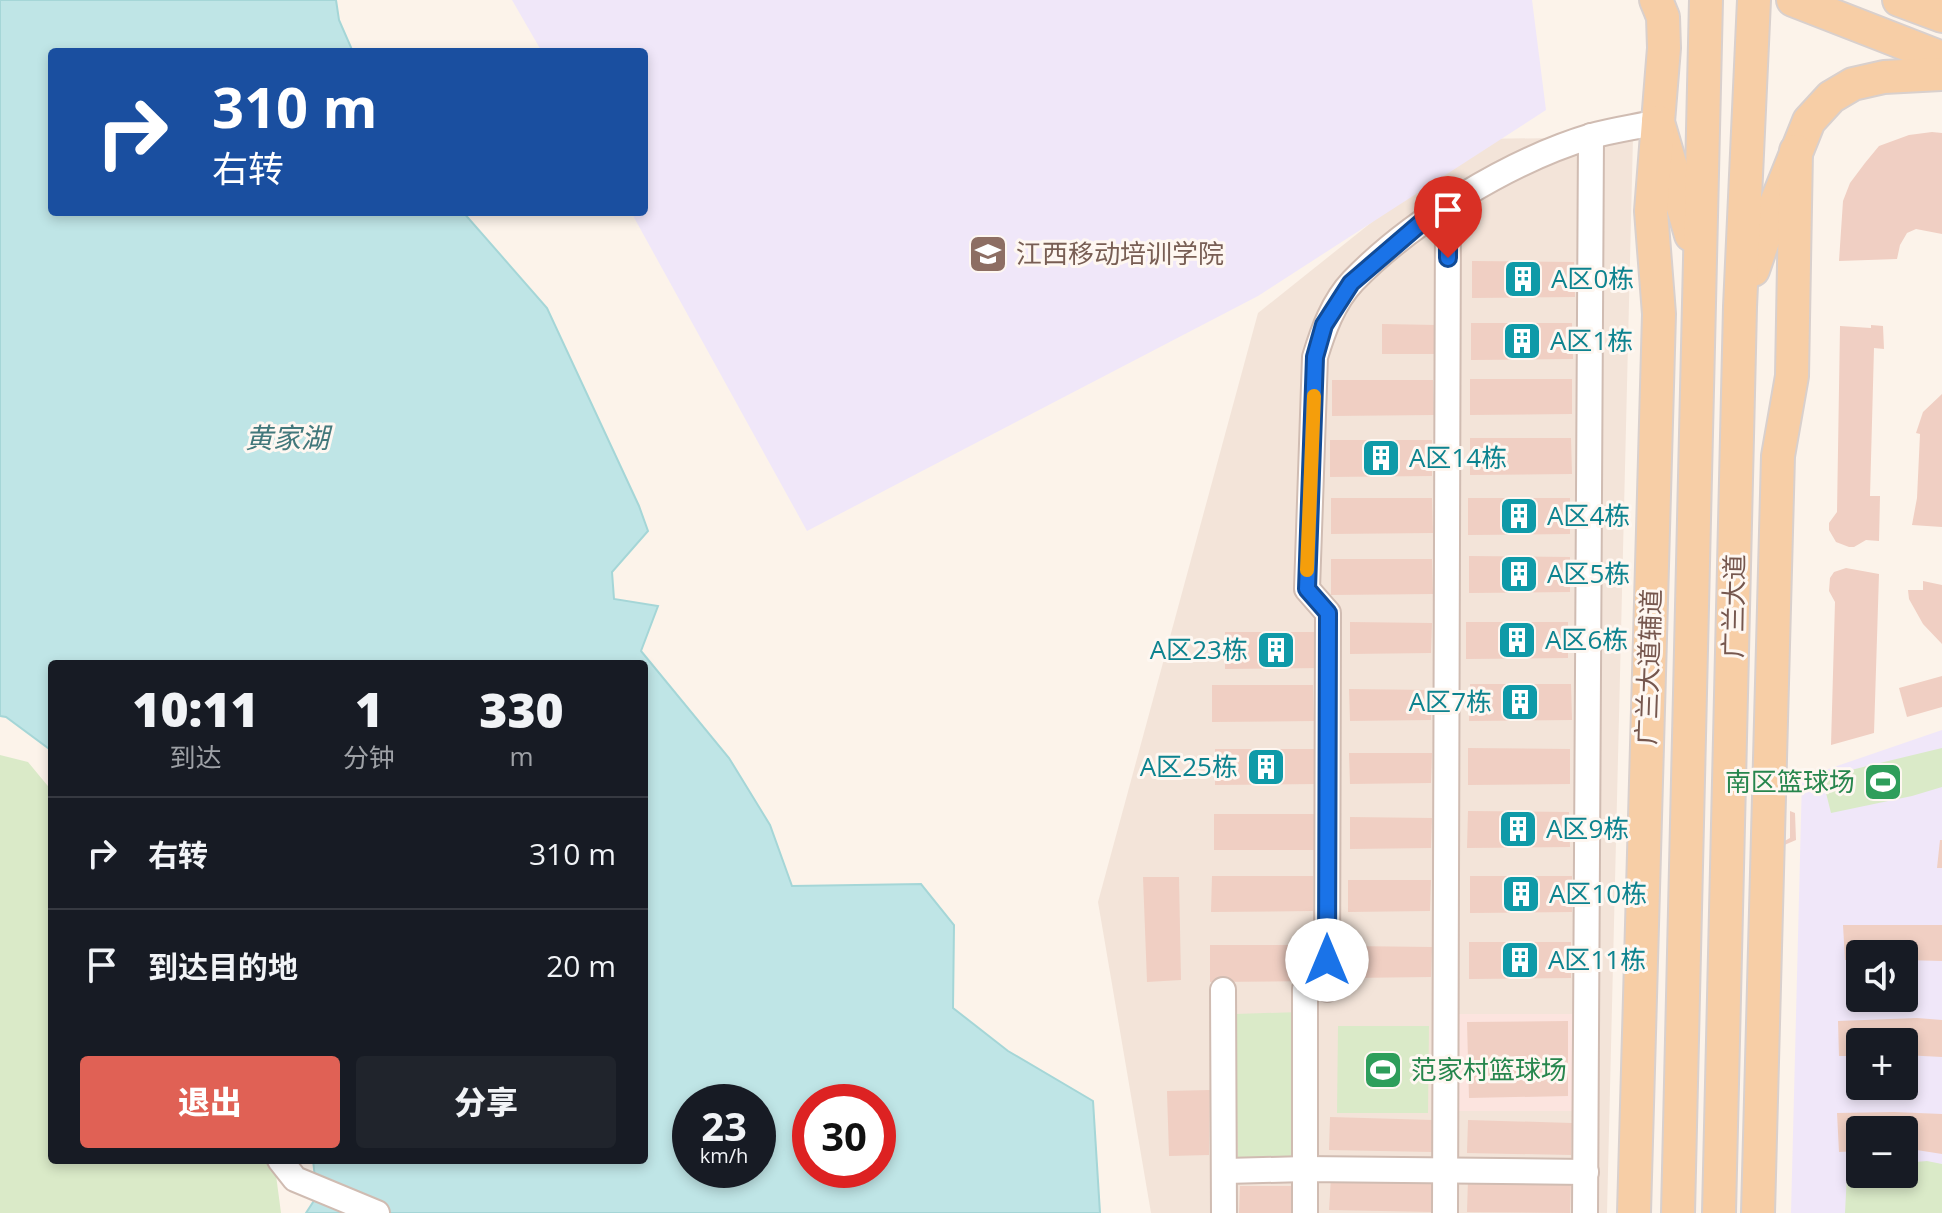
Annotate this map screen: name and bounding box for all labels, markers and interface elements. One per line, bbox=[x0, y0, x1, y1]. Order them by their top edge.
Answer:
text: 310 m bbox=[212, 68, 378, 144]
icon: right bbox=[80, 80, 184, 184]
text: 右转 bbox=[212, 144, 284, 193]
pin bbox=[1414, 176, 1482, 258]
icon: arrive bbox=[1426, 188, 1470, 232]
school or university icon: 江西移动培训学院 bbox=[967, 233, 1009, 275]
place label: 江西移动培训学院 bbox=[1016, 235, 1224, 271]
building icon: A区0栋 bbox=[1502, 258, 1544, 300]
place label: A区0栋 bbox=[1551, 260, 1634, 296]
building icon: A区1栋 bbox=[1501, 320, 1543, 362]
place label: A区1栋 bbox=[1550, 322, 1633, 358]
water label: 黄家湖 bbox=[245, 418, 333, 456]
building icon: A区14栋 bbox=[1360, 437, 1402, 479]
place label: A区14栋 bbox=[1409, 439, 1507, 475]
building icon: A区4栋 bbox=[1498, 495, 1540, 537]
place label: A区4栋 bbox=[1547, 497, 1630, 533]
building icon: A区5栋 bbox=[1498, 553, 1540, 595]
street label: 广兰大道 bbox=[1714, 554, 1752, 658]
place label: A区5栋 bbox=[1547, 555, 1630, 591]
street label: 广兰大道辅道 bbox=[1627, 588, 1669, 746]
building icon: A区6栋 bbox=[1496, 619, 1538, 661]
place label: A区6栋 bbox=[1545, 621, 1628, 657]
building icon: A区23栋 bbox=[1255, 629, 1297, 671]
place label: A区23栋 bbox=[1150, 631, 1248, 667]
text: 10:11 bbox=[132, 676, 259, 741]
text: 1 bbox=[355, 676, 383, 741]
text: 330 bbox=[479, 677, 564, 742]
building icon: A区7栋 bbox=[1499, 681, 1541, 723]
place label: A区7栋 bbox=[1409, 683, 1492, 719]
text: m bbox=[509, 738, 534, 774]
text: 到达 bbox=[169, 739, 221, 775]
text: 分钟 bbox=[343, 739, 395, 775]
building icon: A区25栋 bbox=[1245, 746, 1287, 788]
place label: A区25栋 bbox=[1140, 748, 1238, 784]
sports icon: 南区篮球场 bbox=[1862, 761, 1904, 803]
place label: 南区篮球场 bbox=[1725, 763, 1855, 799]
building icon: A区9栋 bbox=[1497, 808, 1539, 850]
place label: A区9栋 bbox=[1546, 810, 1629, 846]
icon: right bbox=[80, 831, 124, 875]
text: 310 m bbox=[529, 833, 616, 874]
text: 右转 bbox=[148, 834, 208, 875]
building icon: A区10栋 bbox=[1500, 873, 1542, 915]
place label: A区10栋 bbox=[1549, 875, 1647, 911]
position arrow bbox=[1285, 918, 1369, 1002]
building icon: A区11栋 bbox=[1499, 939, 1541, 981]
map controls bbox=[1846, 940, 1918, 1188]
button: sound bbox=[1846, 940, 1918, 1012]
place label: A区11栋 bbox=[1548, 941, 1646, 977]
icon: arrive bbox=[80, 943, 124, 987]
text: 20 m bbox=[546, 945, 616, 986]
text: 到达目的地 bbox=[148, 946, 298, 987]
button: + bbox=[1846, 1028, 1918, 1100]
sports icon: 范家村篮球场 bbox=[1362, 1049, 1404, 1091]
place label: 范家村篮球场 bbox=[1411, 1051, 1567, 1087]
button: 退出 bbox=[80, 1056, 340, 1148]
button: 分享 bbox=[356, 1056, 616, 1148]
speed limit sign: 30 bbox=[792, 1084, 896, 1188]
text: 23 bbox=[701, 1098, 747, 1153]
button: − bbox=[1846, 1116, 1918, 1188]
text: km/h bbox=[700, 1142, 748, 1169]

